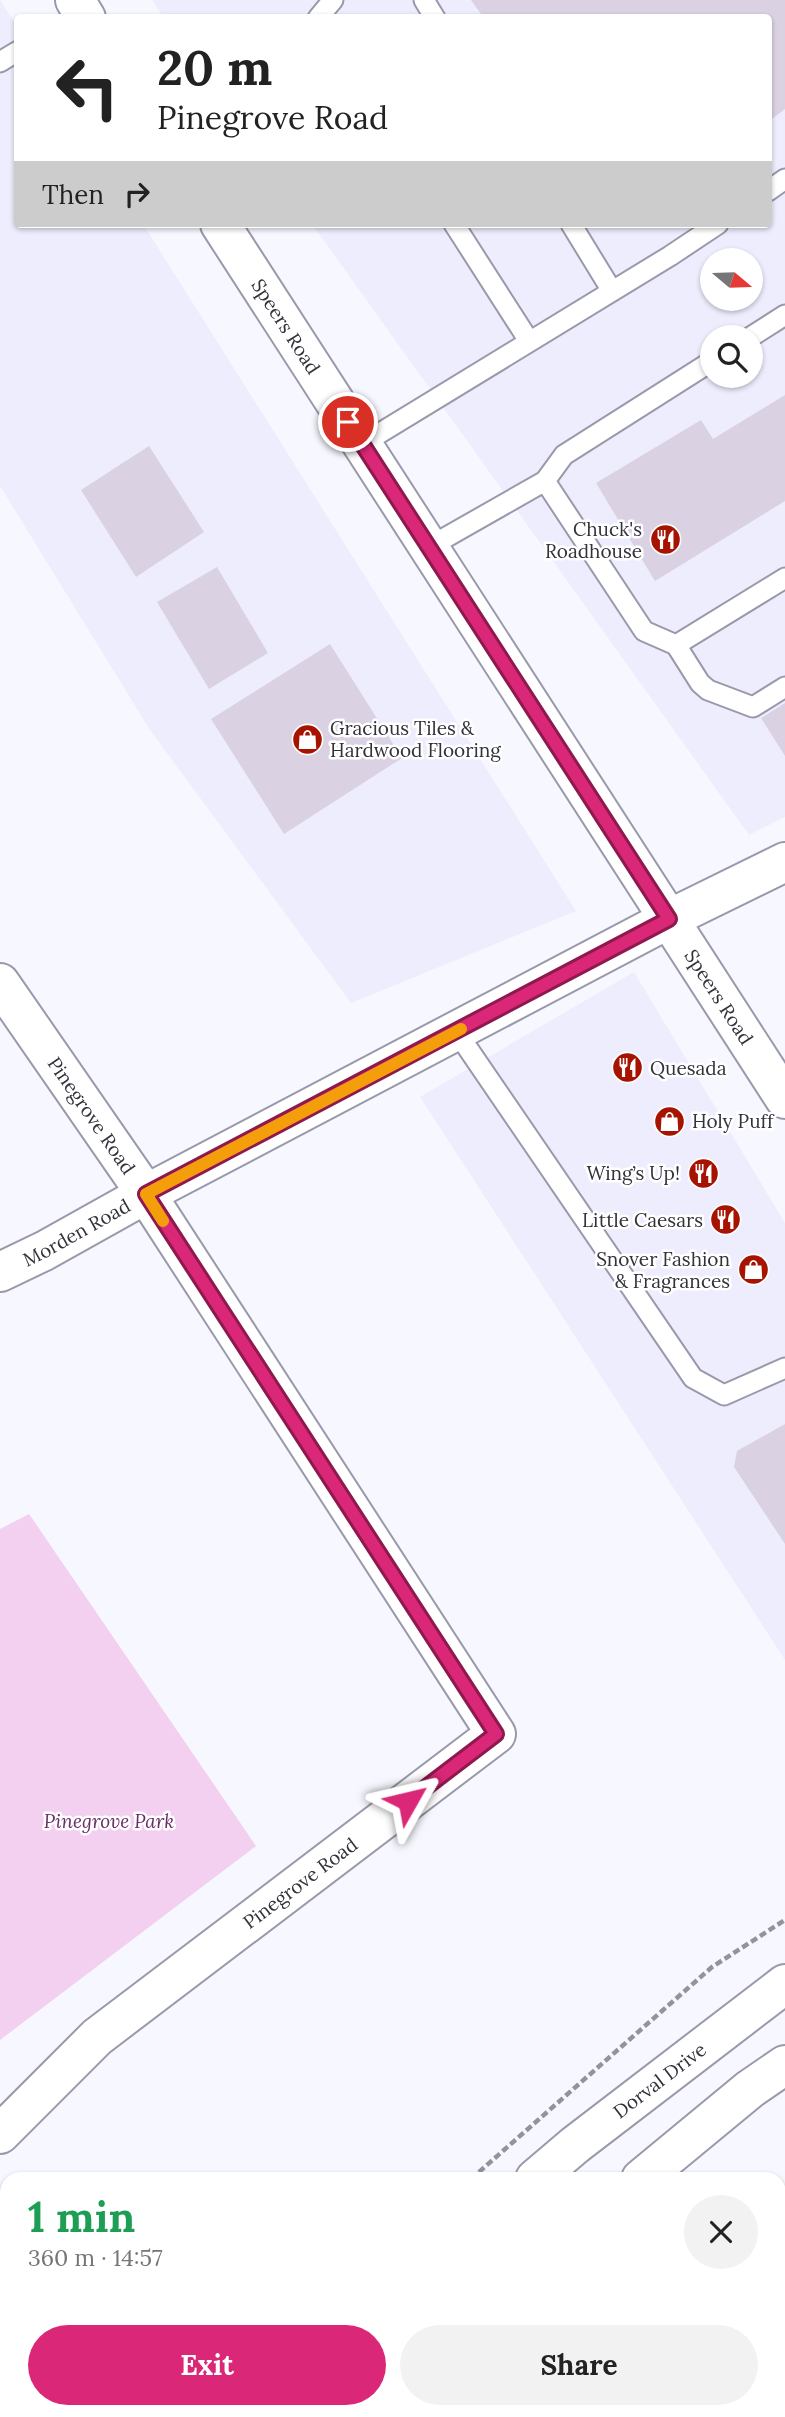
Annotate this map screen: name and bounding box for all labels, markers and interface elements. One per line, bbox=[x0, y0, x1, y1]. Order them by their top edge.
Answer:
text: 20 m bbox=[157, 36, 272, 98]
icon: left bbox=[42, 42, 133, 133]
text: Pinegrove Road bbox=[157, 97, 388, 138]
icon: right bbox=[118, 175, 156, 213]
text: Then bbox=[42, 178, 104, 211]
north arrow bbox=[700, 248, 763, 312]
map controls bbox=[700, 248, 763, 388]
street label: Speers Road bbox=[247, 274, 326, 379]
button: search bbox=[700, 325, 763, 388]
pin bbox=[318, 392, 378, 452]
icon: arrive bbox=[329, 403, 367, 441]
place label: Chuck's Roadhouse bbox=[545, 517, 642, 563]
restaurant icon: Chuck's Roadhouse bbox=[648, 523, 682, 557]
place label: Gracious Tiles & Hardwood Flooring bbox=[330, 716, 501, 762]
shop icon: Gracious Tiles & Hardwood Flooring bbox=[290, 722, 324, 756]
street label: Speers Road bbox=[679, 945, 759, 1049]
restaurant icon: Quesada bbox=[610, 1051, 644, 1085]
street label: Pinegrove Road bbox=[43, 1052, 141, 1179]
place label: Quesada bbox=[650, 1056, 727, 1080]
shop icon: Holy Puff bbox=[652, 1104, 686, 1138]
place label: Holy Puff bbox=[692, 1109, 775, 1133]
restaurant icon: Wing’s Up! bbox=[686, 1156, 720, 1190]
place label: Wing’s Up! bbox=[587, 1161, 680, 1185]
street label: Morden Road bbox=[19, 1193, 134, 1271]
restaurant icon: Little Caesars bbox=[709, 1203, 743, 1237]
place label: Little Caesars bbox=[582, 1208, 703, 1232]
place label: Snover Fashion & Fragrances bbox=[596, 1247, 730, 1293]
shop icon: Snover Fashion & Fragrances bbox=[736, 1253, 770, 1287]
position arrow bbox=[371, 1764, 445, 1838]
park label: Pinegrove Park bbox=[44, 1809, 174, 1833]
street label: Pinegrove Road bbox=[238, 1832, 362, 1934]
street label: Dorval Drive bbox=[608, 2037, 711, 2123]
text: 1 min bbox=[28, 2190, 135, 2244]
button: close bbox=[684, 2195, 758, 2269]
text: 360 m · 14:57 bbox=[28, 2243, 163, 2272]
button: Exit bbox=[28, 2325, 386, 2405]
button: Share bbox=[400, 2325, 758, 2405]

